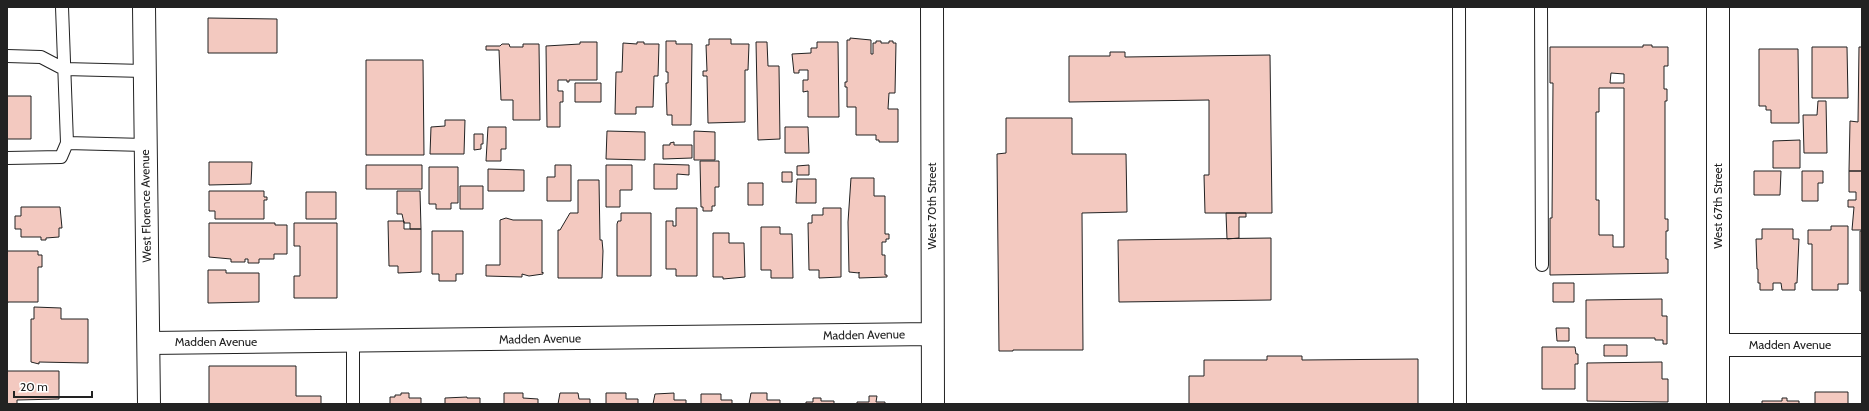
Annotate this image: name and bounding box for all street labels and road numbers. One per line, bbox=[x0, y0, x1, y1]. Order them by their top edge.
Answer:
street label: West Florence Avenue bbox=[137, 149, 154, 263]
street label: West 70th Street bbox=[924, 162, 939, 250]
street label: West 67th Street bbox=[1710, 163, 1725, 249]
street label: Madden Avenue bbox=[823, 326, 905, 343]
street label: Madden Avenue bbox=[499, 330, 581, 347]
street label: Madden Avenue bbox=[175, 334, 257, 349]
street label: Madden Avenue bbox=[1749, 337, 1831, 352]

